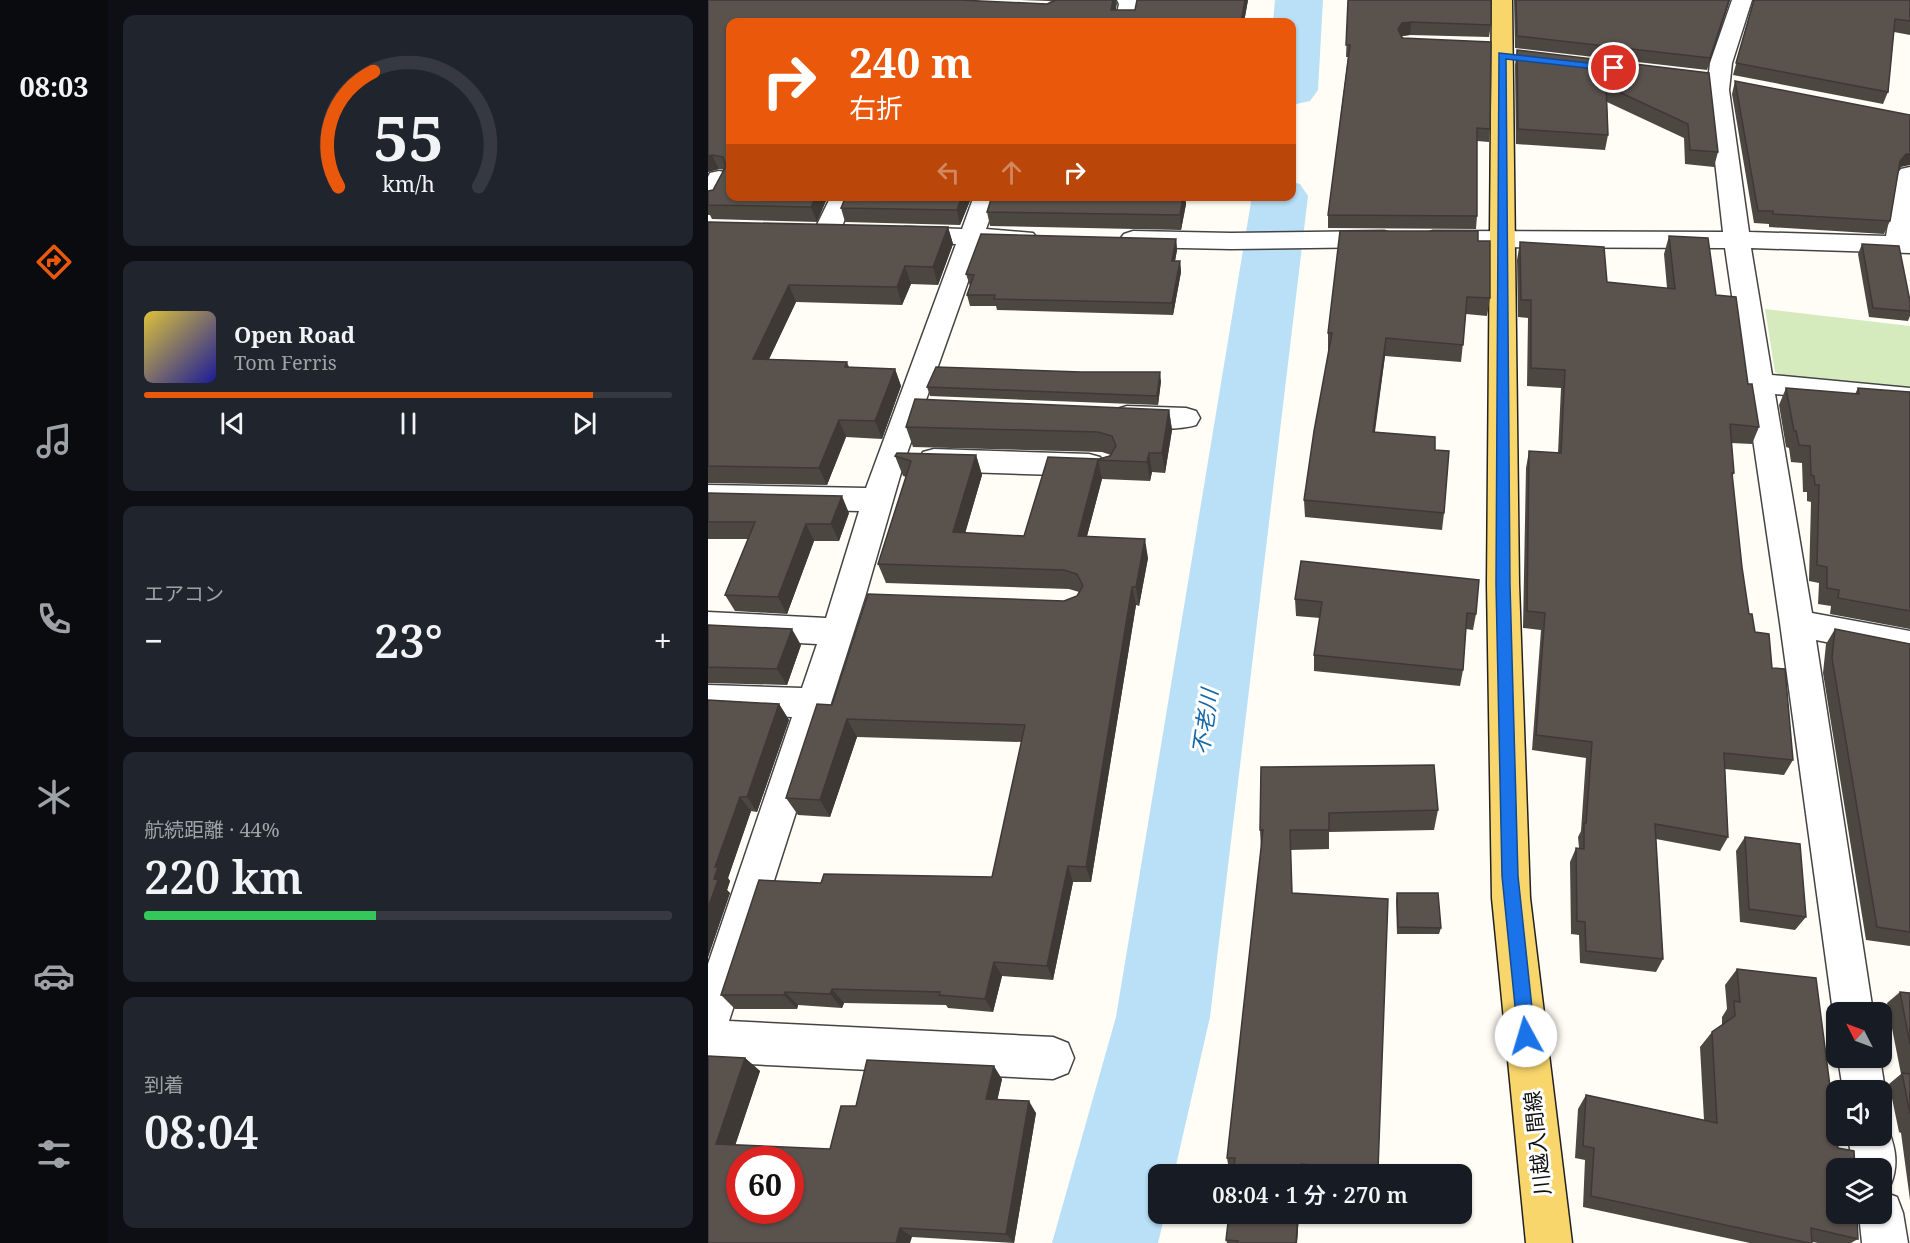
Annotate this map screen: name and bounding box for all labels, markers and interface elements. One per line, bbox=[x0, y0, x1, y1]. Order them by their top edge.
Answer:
text: 240 m bbox=[849, 33, 973, 90]
icon: right bbox=[750, 42, 828, 120]
pin bbox=[1588, 42, 1639, 93]
icon: arrive bbox=[1597, 51, 1630, 84]
text: 08:03 bbox=[19, 68, 89, 105]
text: 右折 bbox=[849, 89, 903, 126]
text: 55 bbox=[373, 94, 443, 179]
icon: left bbox=[932, 156, 965, 189]
icon: ahead bbox=[995, 156, 1028, 189]
icon: right bbox=[1058, 156, 1091, 189]
text: km/h bbox=[382, 170, 435, 199]
icon: directions bbox=[33, 241, 75, 283]
text: Open Road bbox=[234, 319, 355, 349]
text: Tom Ferris bbox=[234, 349, 337, 376]
icon: previous bbox=[216, 407, 249, 440]
icon: pause bbox=[392, 407, 425, 440]
icon: next bbox=[568, 407, 601, 440]
icon: music bbox=[33, 420, 75, 462]
text: エアコン bbox=[144, 580, 224, 607]
icon: phone bbox=[33, 598, 75, 640]
text: 23° bbox=[374, 610, 443, 671]
text: − bbox=[144, 618, 163, 663]
text: + bbox=[654, 618, 672, 663]
water label: 不老川 bbox=[1185, 685, 1224, 757]
icon: climate bbox=[33, 776, 75, 818]
text: 航続距離 · 44% bbox=[144, 816, 280, 843]
text: 220 km bbox=[144, 846, 303, 907]
icon: car bbox=[33, 955, 75, 997]
north arrow bbox=[1826, 1002, 1892, 1068]
map controls bbox=[1826, 1002, 1892, 1224]
position arrow bbox=[1494, 1004, 1558, 1068]
text: 到着 bbox=[144, 1071, 184, 1098]
button: sound bbox=[1826, 1080, 1892, 1146]
street label: 川越入間線 bbox=[1518, 1089, 1556, 1197]
text: 08:04 bbox=[144, 1101, 259, 1162]
icon: filters bbox=[33, 1133, 75, 1175]
speed limit sign: 60 bbox=[726, 1146, 804, 1224]
button: layers bbox=[1826, 1158, 1892, 1224]
text: 08:04 · 1 分 · 270 m bbox=[1212, 1179, 1408, 1209]

